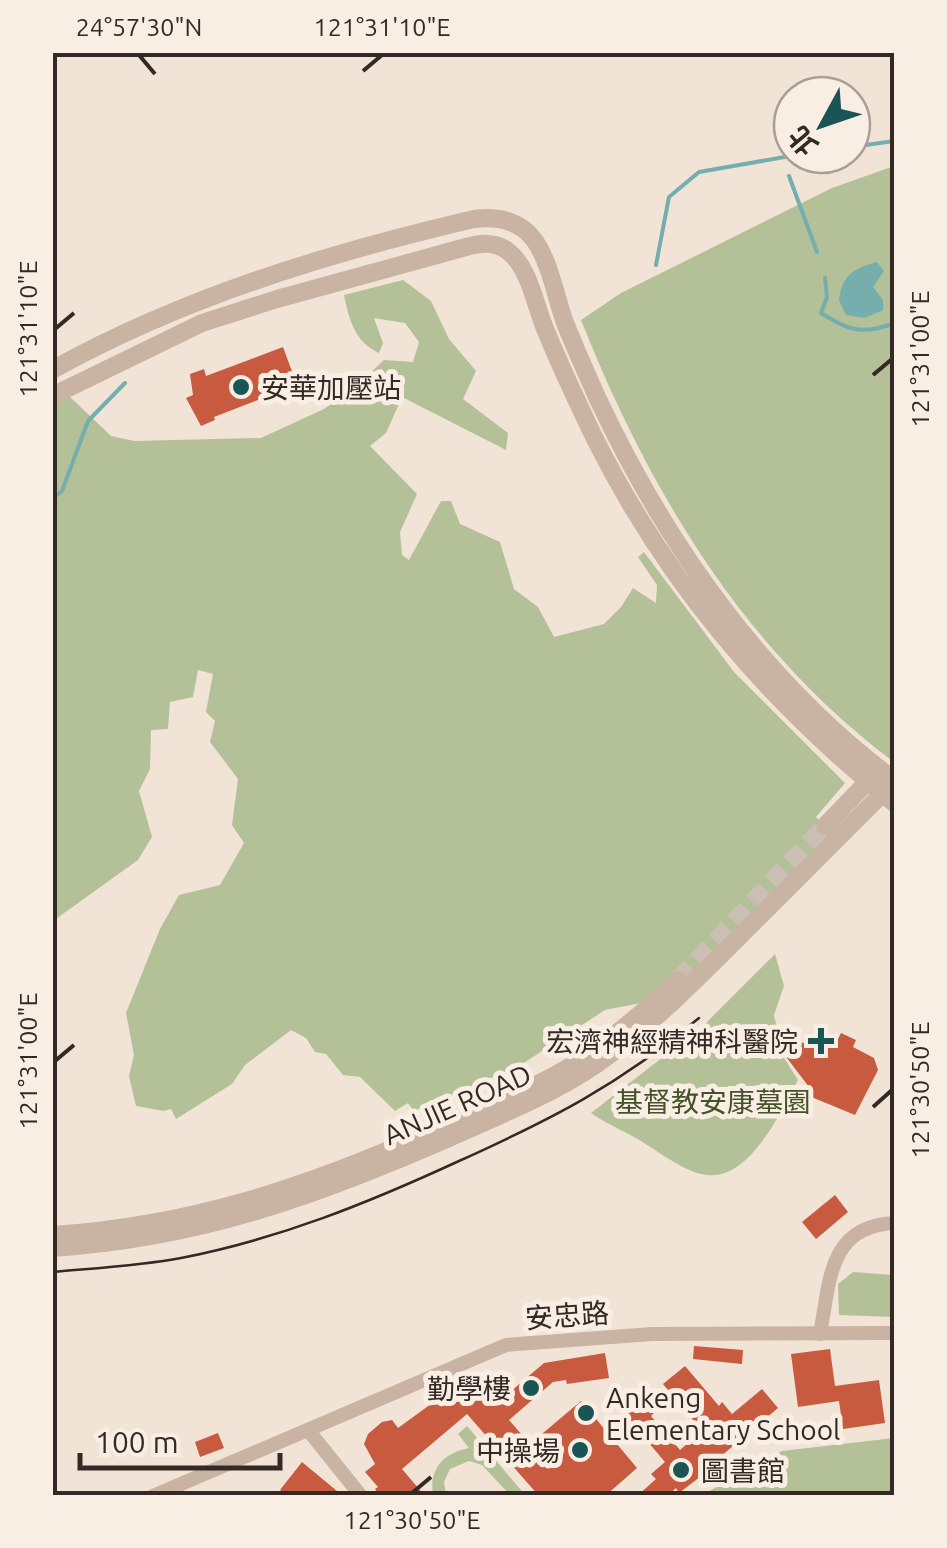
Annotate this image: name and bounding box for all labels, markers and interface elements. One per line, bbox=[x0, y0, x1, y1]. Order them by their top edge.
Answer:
text: 24°57'30"N bbox=[76, 13, 202, 41]
text: 121°31'10"E bbox=[314, 13, 450, 41]
north arrow bbox=[772, 75, 872, 175]
text: 北 bbox=[782, 121, 823, 162]
text: 121°31'10"E bbox=[14, 261, 42, 397]
text: 121°31'00"E bbox=[906, 291, 934, 427]
place label: 安華加壓站 bbox=[261, 372, 401, 403]
marker: 安華加壓站 bbox=[230, 376, 252, 398]
text: 121°31'00"E bbox=[14, 993, 42, 1129]
text: 121°30'50"E bbox=[906, 1022, 934, 1158]
place label: 宏濟神經精神科醫院 bbox=[546, 1026, 798, 1057]
marker: 宏濟神經精神科醫院 bbox=[808, 1028, 834, 1054]
street label: ANJIE ROAD bbox=[378, 1058, 536, 1150]
park label: 基督教安康墓園 bbox=[615, 1086, 811, 1117]
street label: 安忠路 bbox=[524, 1297, 610, 1333]
place label: 勤學樓 bbox=[427, 1373, 511, 1404]
marker: 勤學樓 bbox=[520, 1377, 542, 1399]
place label: Ankeng Elementary School bbox=[606, 1382, 840, 1445]
marker: Ankeng Elementary School bbox=[575, 1402, 597, 1424]
scale bar bbox=[80, 1408, 280, 1470]
text: 100 m bbox=[95, 1425, 179, 1459]
place label: 中操場 bbox=[476, 1435, 560, 1466]
marker: 中操場 bbox=[569, 1439, 591, 1461]
place label: 圖書館 bbox=[701, 1455, 785, 1486]
marker: 圖書館 bbox=[670, 1459, 692, 1481]
text: 121°30'50"E bbox=[344, 1506, 480, 1534]

